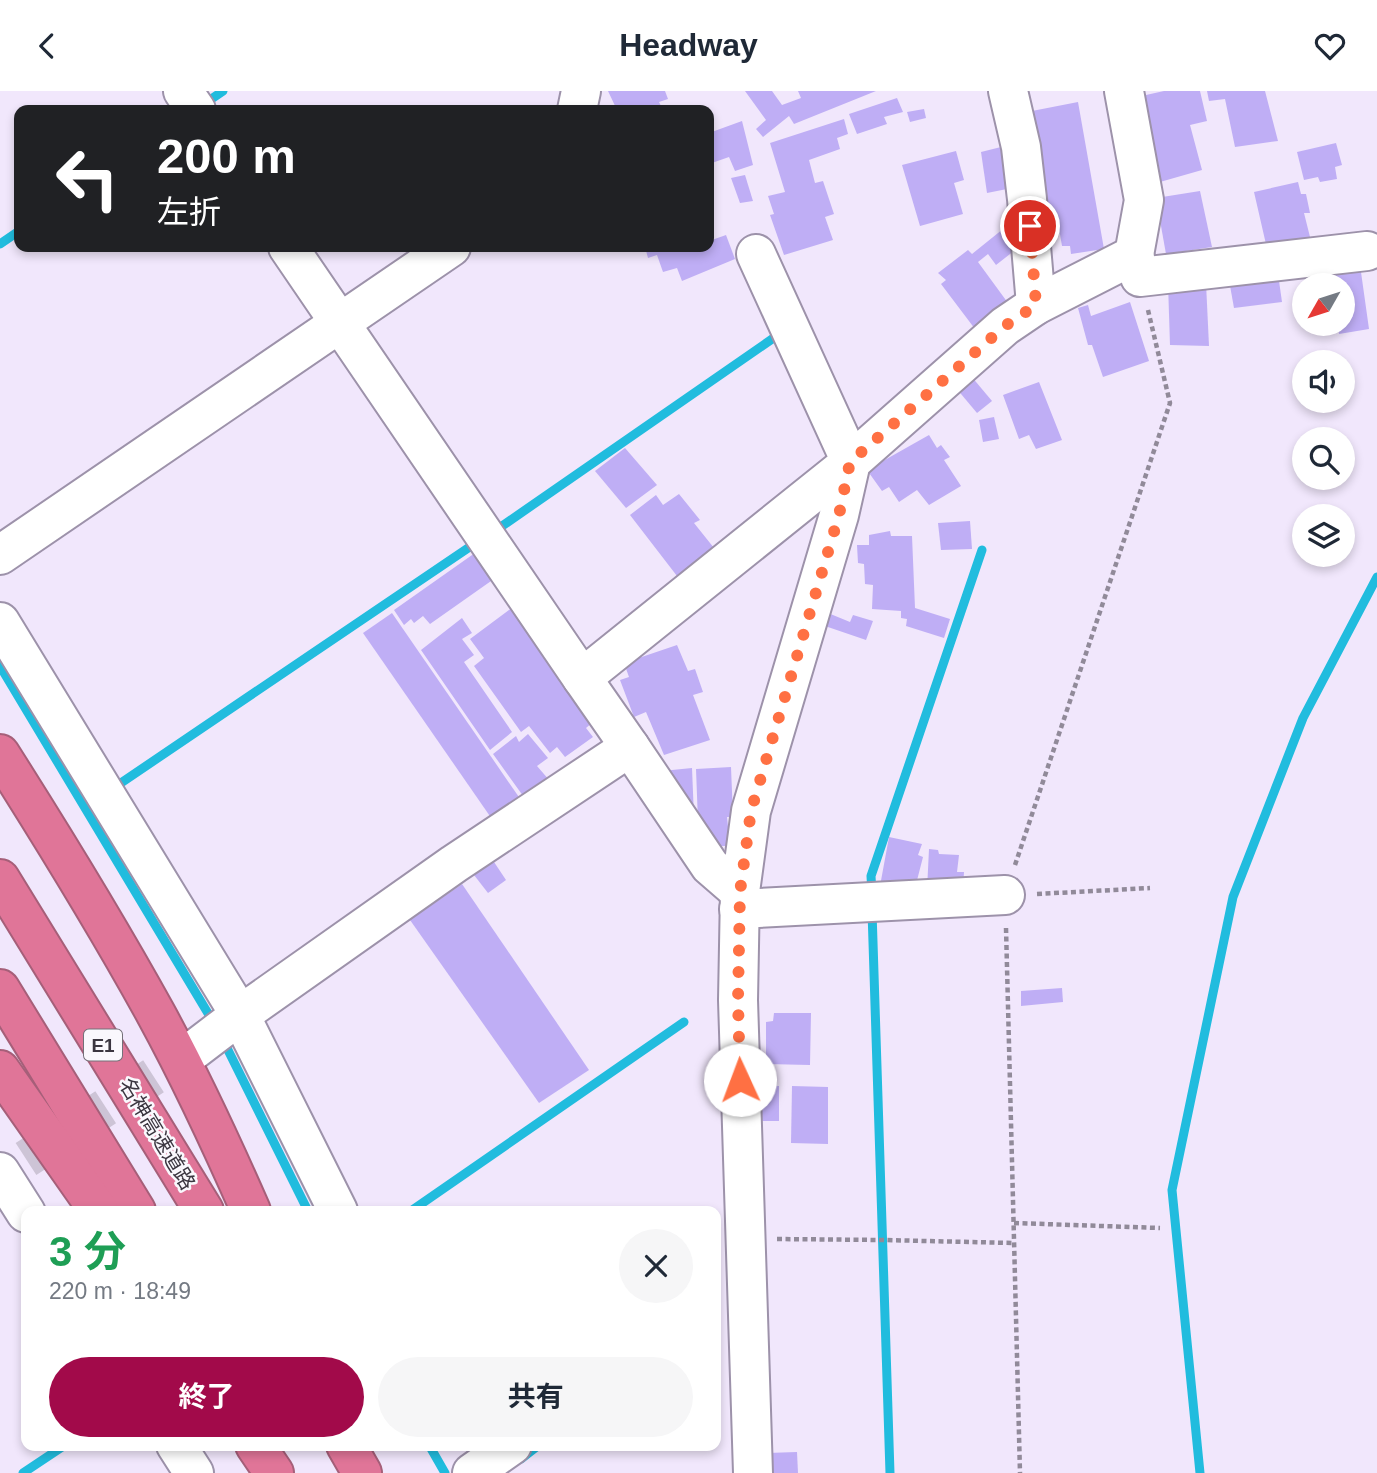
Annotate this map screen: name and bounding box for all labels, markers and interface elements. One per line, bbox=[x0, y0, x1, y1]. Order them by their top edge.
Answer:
icon: back bbox=[28, 27, 66, 65]
text: Headway bbox=[619, 27, 758, 63]
icon: heart bbox=[1311, 27, 1349, 65]
text: 200 m bbox=[157, 129, 296, 183]
icon: left bbox=[42, 133, 133, 224]
text: 左折 bbox=[157, 194, 221, 230]
pin bbox=[1000, 196, 1060, 256]
icon: arrive bbox=[1011, 207, 1049, 245]
north arrow bbox=[1292, 273, 1354, 336]
map controls bbox=[1292, 273, 1355, 567]
button: sound bbox=[1292, 350, 1355, 413]
button: search bbox=[1292, 427, 1355, 490]
button: layers bbox=[1292, 504, 1355, 567]
road number: E1 bbox=[84, 1029, 122, 1061]
position arrow bbox=[703, 1043, 777, 1117]
street label: 名神高速道路 bbox=[115, 1074, 200, 1194]
text: 3 分 bbox=[49, 1228, 126, 1275]
button: close bbox=[619, 1229, 693, 1303]
text: 220 m · 18:49 bbox=[49, 1278, 191, 1304]
button: 終了 bbox=[49, 1357, 364, 1437]
button: 共有 bbox=[378, 1357, 693, 1437]

